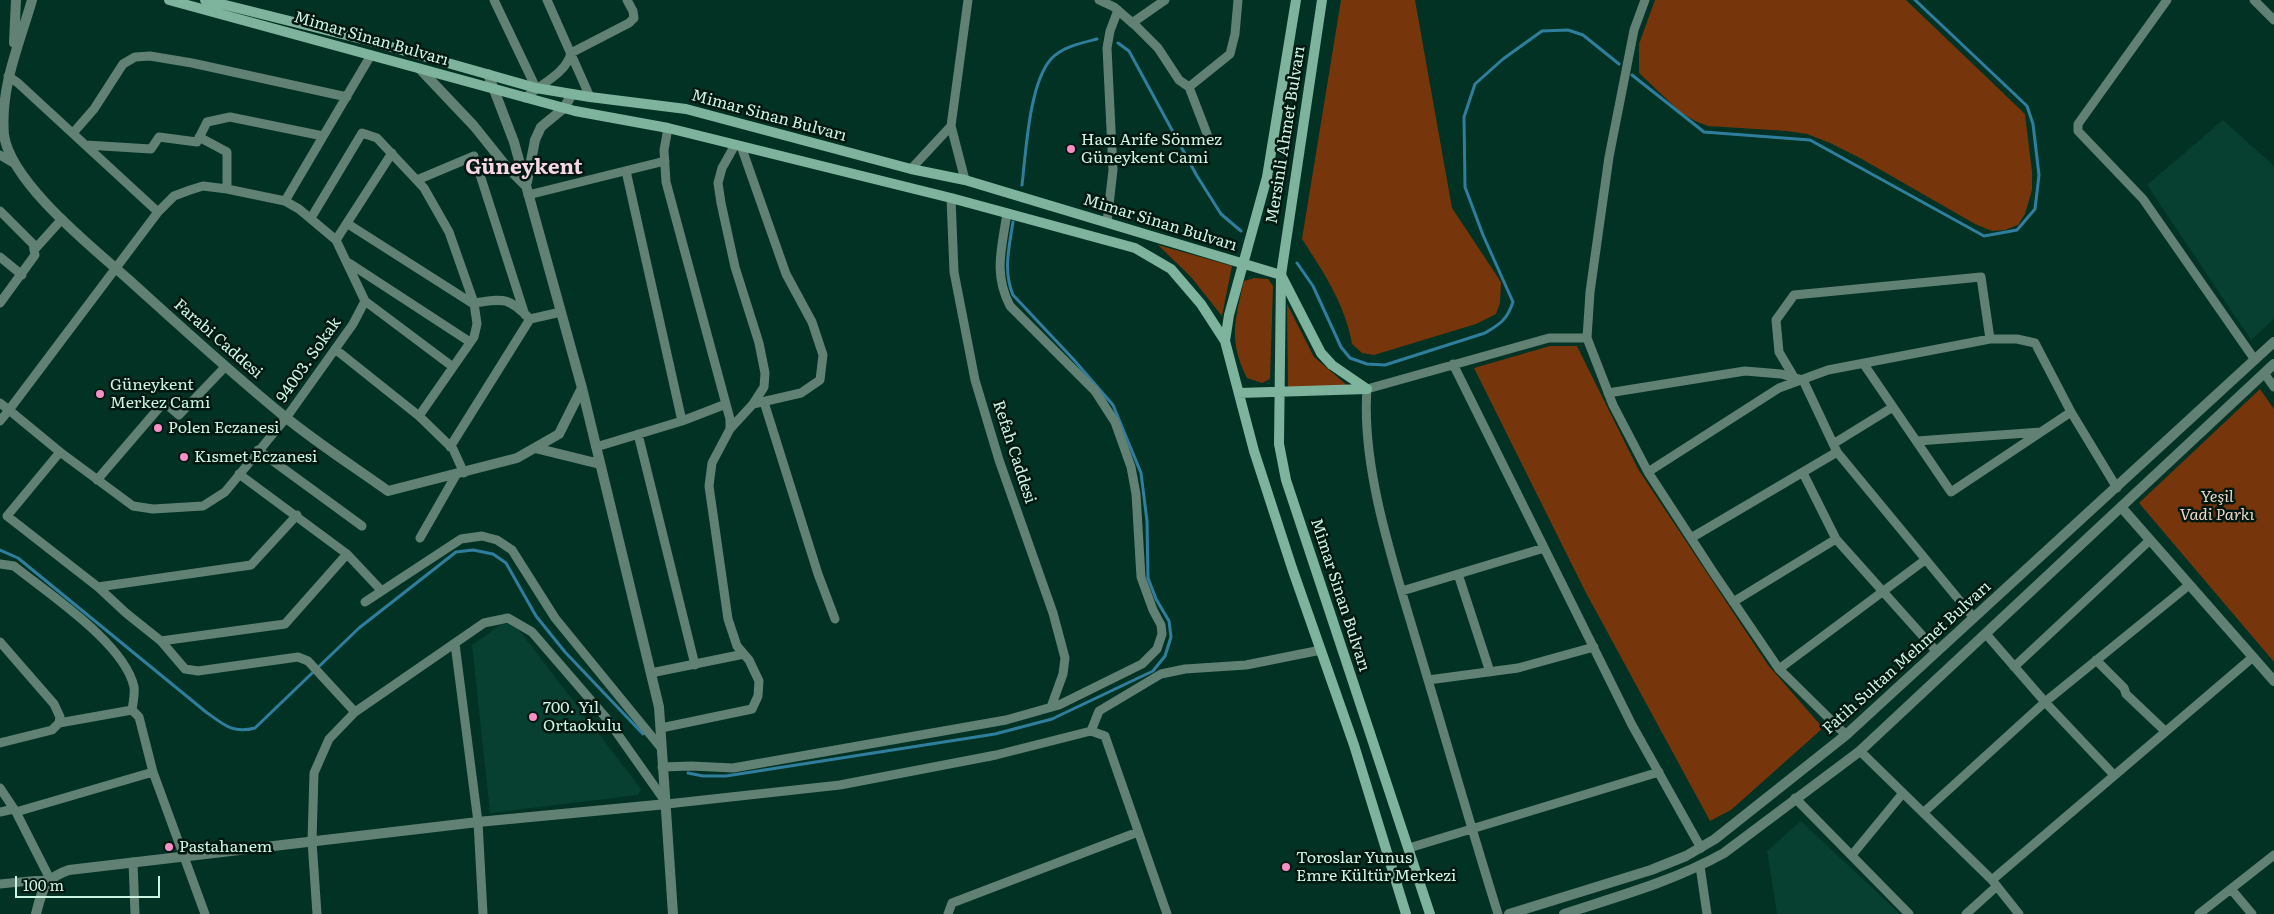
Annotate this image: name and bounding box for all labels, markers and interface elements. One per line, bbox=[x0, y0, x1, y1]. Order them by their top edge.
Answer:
street label: Mimar Sinan Bulvarı bbox=[292, 8, 450, 70]
street label: Mersinli Ahmet Bulvarı bbox=[1262, 45, 1310, 225]
street label: Mimar Sinan Bulvarı bbox=[689, 86, 849, 146]
place label: Hacı Arife Sönmez Güneykent Cami bbox=[1081, 130, 1222, 168]
marker: Hacı Arife Sönmez Güneykent Cami bbox=[1065, 143, 1077, 155]
district label: Güneykent bbox=[465, 155, 583, 181]
street label: Mimar Sinan Bulvarı bbox=[1081, 190, 1239, 256]
street label: Farabi Caddesi bbox=[170, 295, 266, 383]
street label: 94003. Sokak bbox=[273, 314, 345, 406]
place label: Güneykent Merkez Cami bbox=[110, 375, 210, 413]
marker: Güneykent Merkez Cami bbox=[94, 388, 106, 400]
street label: Refah Caddesi bbox=[988, 398, 1040, 506]
place label: Polen Eczanesi bbox=[168, 418, 279, 438]
marker: Polen Eczanesi bbox=[152, 422, 164, 434]
place label: Kısmet Eczanesi bbox=[194, 447, 317, 467]
marker: Kısmet Eczanesi bbox=[178, 451, 190, 463]
park label: Yeşil Vadi Parkı bbox=[2180, 487, 2254, 525]
street label: Mimar Sinan Bulvarı bbox=[1306, 516, 1374, 674]
street label: Fatih Sultan Mehmet Bulvarı bbox=[1819, 577, 1995, 739]
place label: 700. Yıl Ortaokulu bbox=[543, 698, 622, 736]
marker: 700. Yıl Ortaokulu bbox=[527, 711, 539, 723]
place label: Pastahanem bbox=[179, 837, 272, 857]
marker: Pastahanem bbox=[163, 841, 175, 853]
place label: Toroslar Yunus Emre Kültür Merkezi bbox=[1296, 848, 1456, 886]
marker: Toroslar Yunus Emre Kültür Merkezi bbox=[1280, 861, 1292, 873]
scale bar bbox=[18, 866, 162, 898]
text: 100 m bbox=[23, 873, 64, 896]

